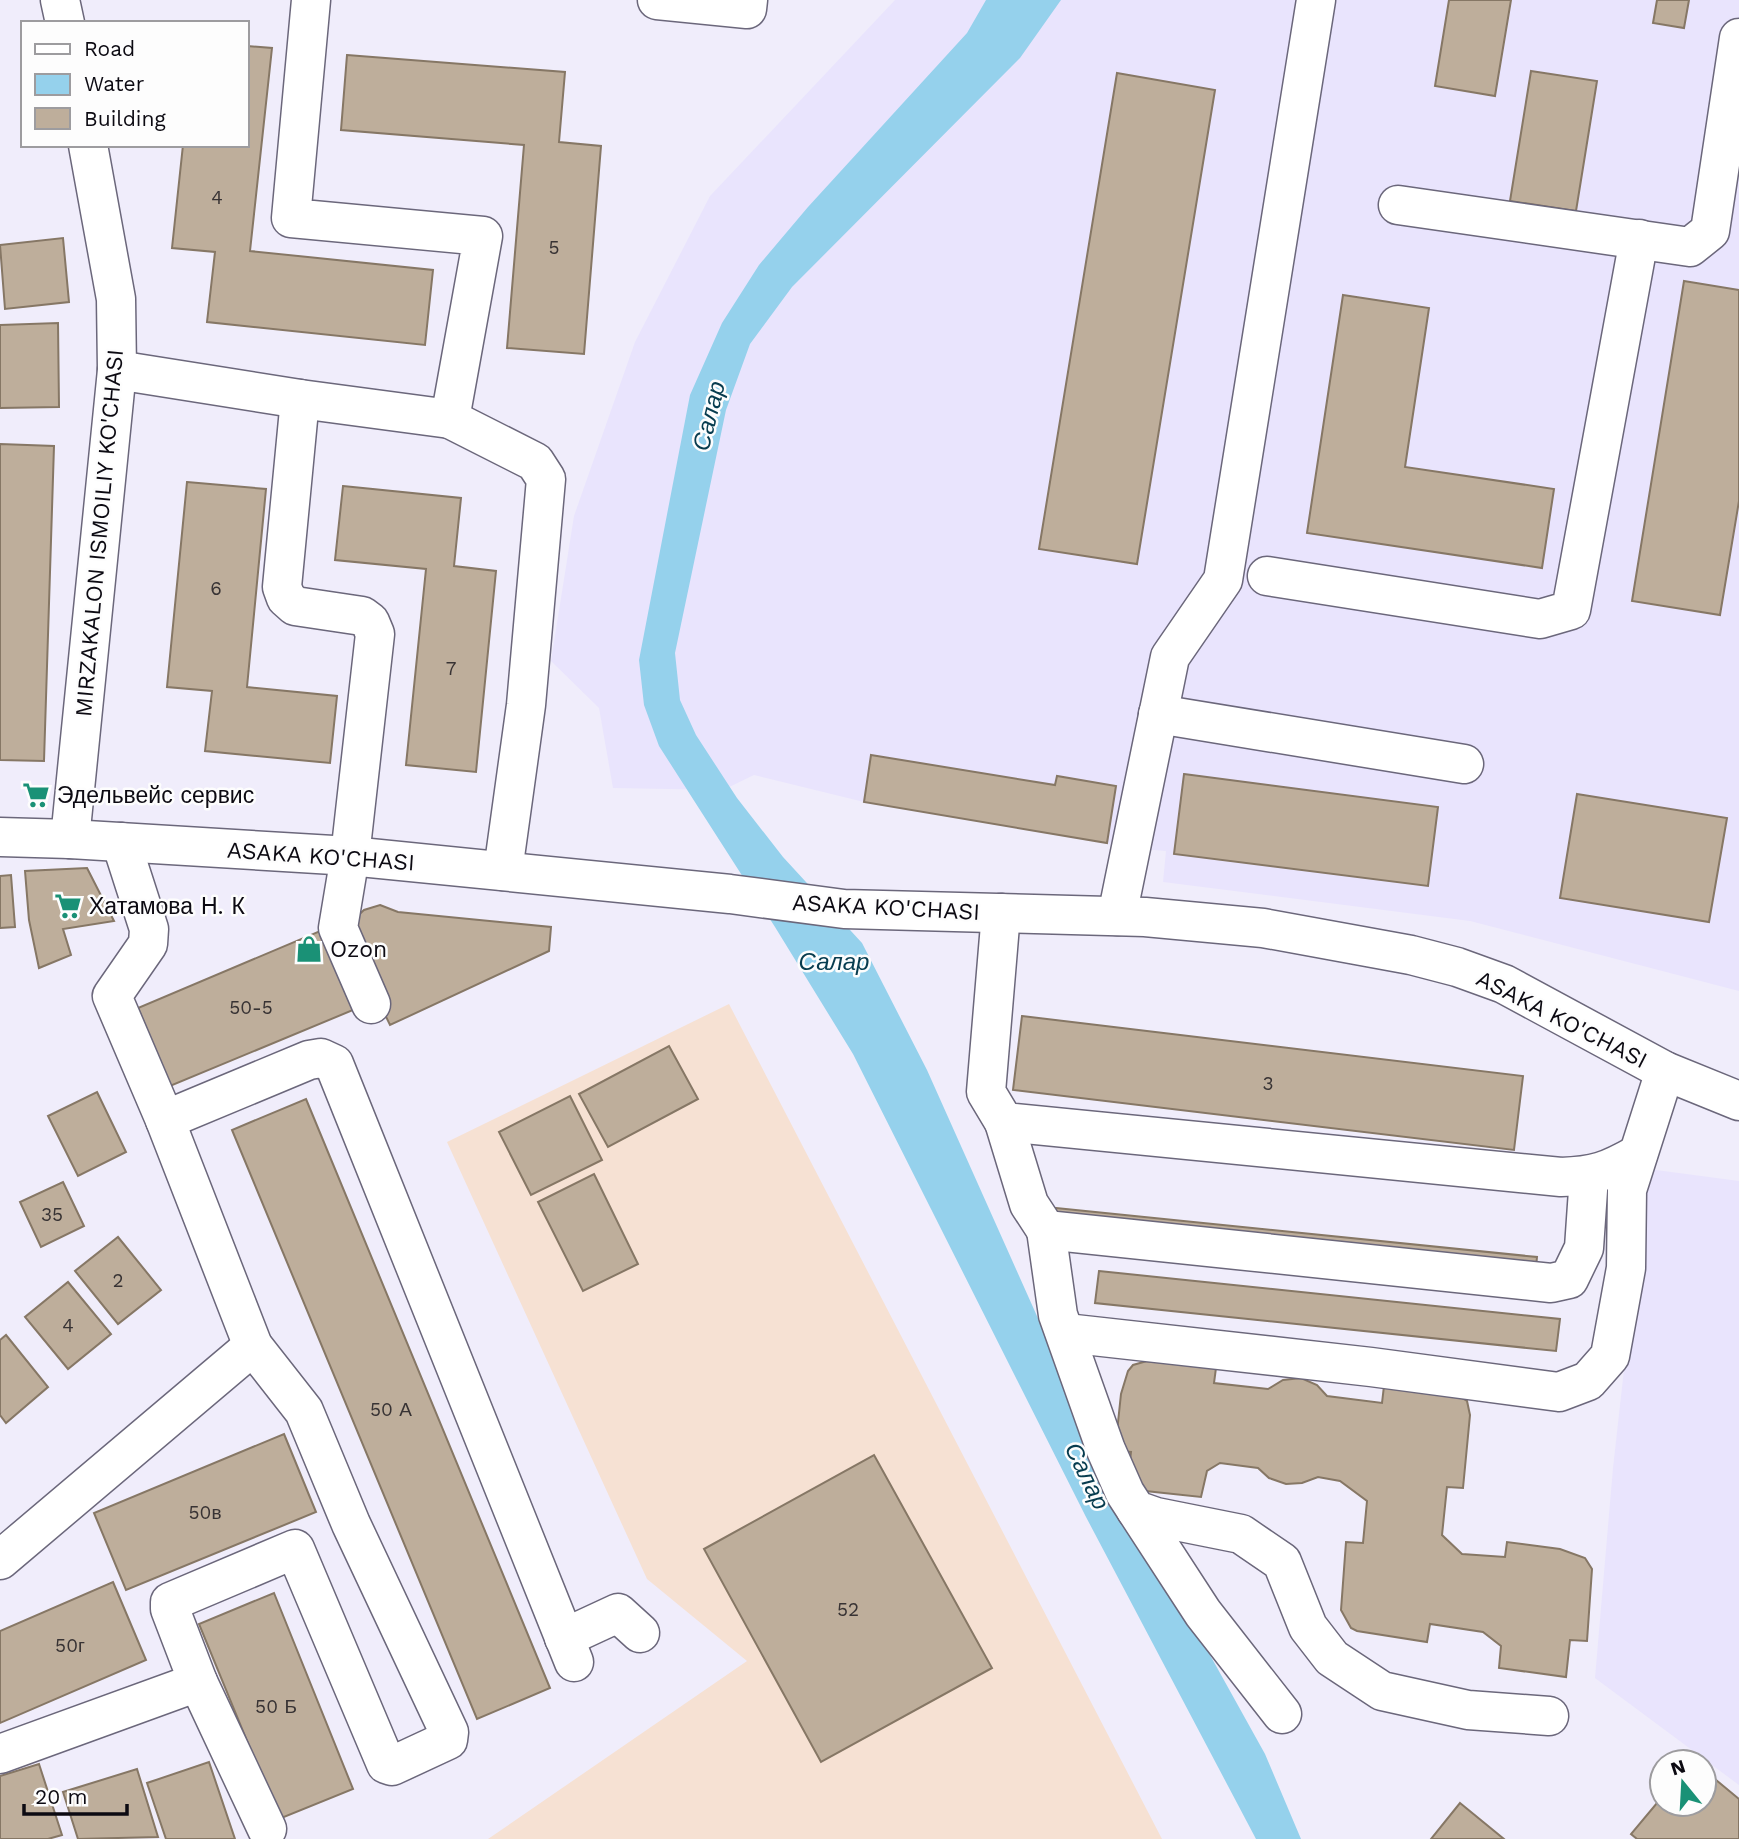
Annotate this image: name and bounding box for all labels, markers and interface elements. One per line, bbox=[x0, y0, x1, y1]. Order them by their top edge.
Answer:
legend bbox=[21, 21, 248, 147]
text: Road bbox=[84, 36, 135, 61]
text: Water bbox=[84, 71, 145, 96]
text: Building bbox=[84, 106, 166, 131]
house number: 4 bbox=[211, 186, 223, 209]
house number: 5 bbox=[548, 236, 560, 259]
street label: MIRZAKALON ISMOILIY KO'CHASI bbox=[70, 348, 129, 718]
water label: Салар bbox=[687, 378, 731, 454]
house number: 6 bbox=[210, 577, 222, 600]
house number: 7 bbox=[446, 657, 456, 680]
supermarket icon: Эдельвейс сервис bbox=[21, 780, 51, 810]
place label: Эдельвейс сервис bbox=[57, 782, 254, 809]
street label: ASAKA KO'CHASI bbox=[226, 836, 416, 877]
street label: ASAKA KO'CHASI bbox=[791, 889, 981, 926]
supermarket icon: Хатамова Н. К bbox=[53, 891, 83, 921]
place label: Хатамова Н. К bbox=[89, 893, 245, 920]
shop icon: Ozon bbox=[294, 934, 324, 964]
place label: Ozon bbox=[330, 936, 387, 963]
water label: Салар bbox=[799, 948, 869, 976]
street label: ASAKA KO'CHASI bbox=[1472, 965, 1652, 1074]
house number: 50-5 bbox=[229, 996, 273, 1019]
house number: 3 bbox=[1262, 1072, 1274, 1095]
house number: 35 bbox=[41, 1203, 63, 1226]
house number: 2 bbox=[112, 1269, 124, 1292]
house number: 4 bbox=[62, 1314, 74, 1337]
house number: 50 А bbox=[370, 1398, 412, 1421]
water label: Салар bbox=[1059, 1438, 1115, 1514]
house number: 50в bbox=[189, 1501, 221, 1524]
house number: 52 bbox=[837, 1598, 859, 1621]
house number: 50г bbox=[55, 1634, 85, 1657]
house number: 50 Б bbox=[255, 1695, 297, 1718]
north arrow bbox=[1648, 1748, 1718, 1818]
text: N bbox=[1668, 1754, 1688, 1780]
scale bar bbox=[24, 1772, 128, 1816]
text: 20 m bbox=[35, 1784, 87, 1809]

